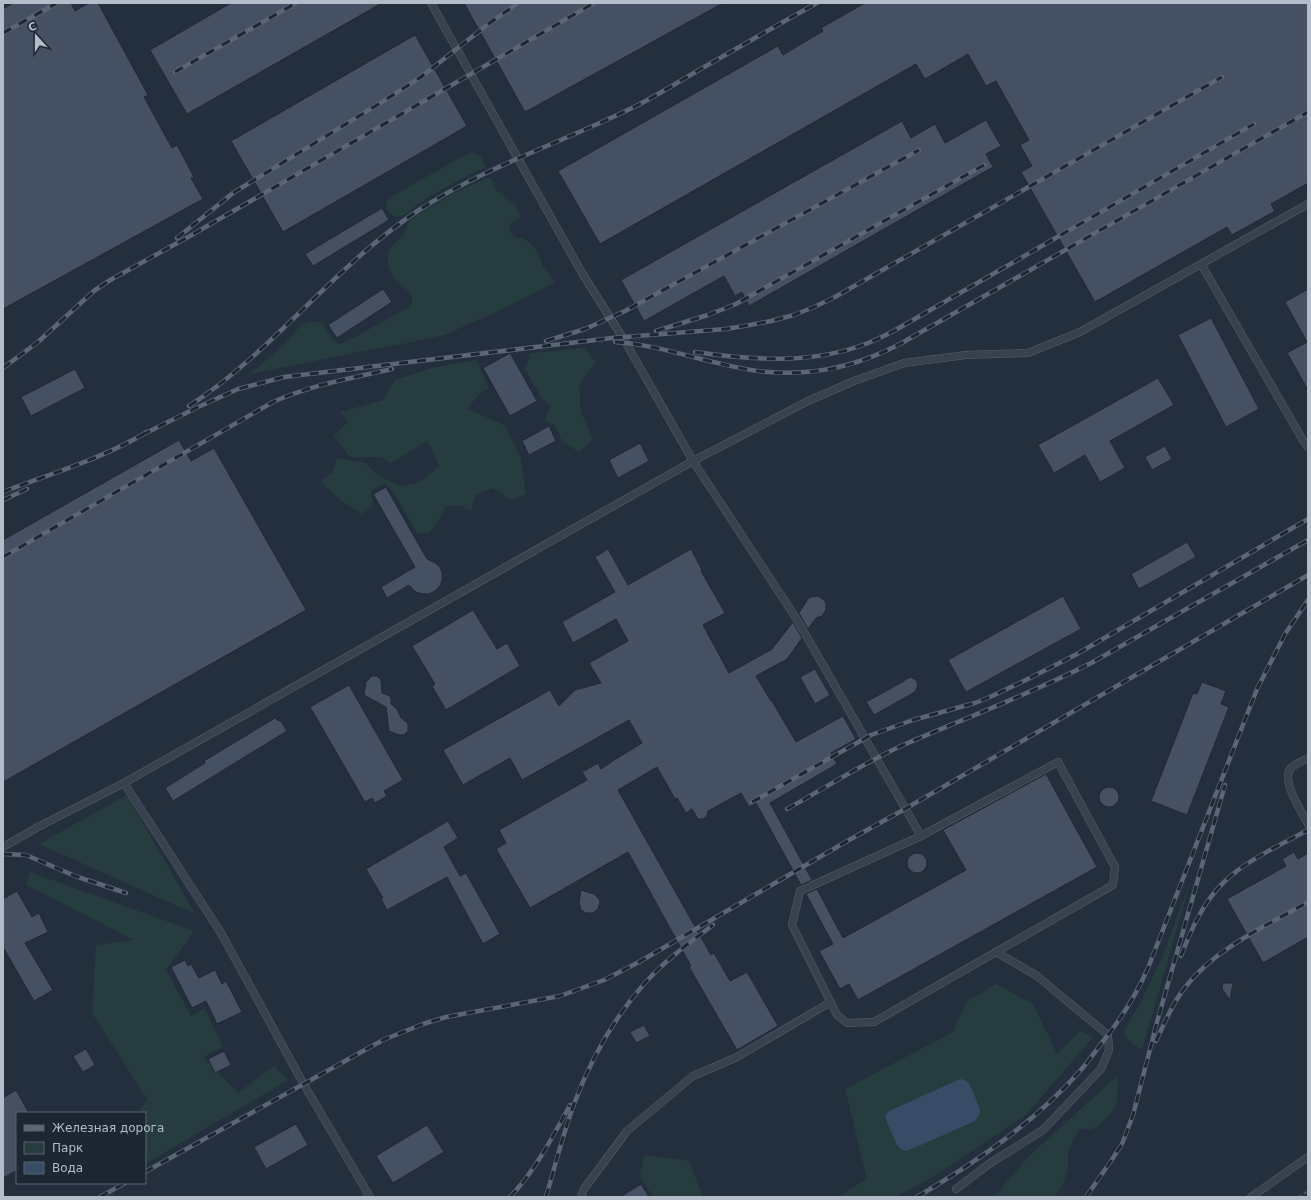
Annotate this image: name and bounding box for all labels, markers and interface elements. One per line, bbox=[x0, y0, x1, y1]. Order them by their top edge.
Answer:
north arrow bbox=[16, 16, 56, 56]
text: С bbox=[26, 20, 39, 35]
legend bbox=[16, 1112, 146, 1184]
text: Железная дорога bbox=[52, 1121, 164, 1135]
text: Парк bbox=[52, 1141, 83, 1155]
text: Вода bbox=[52, 1161, 83, 1175]

